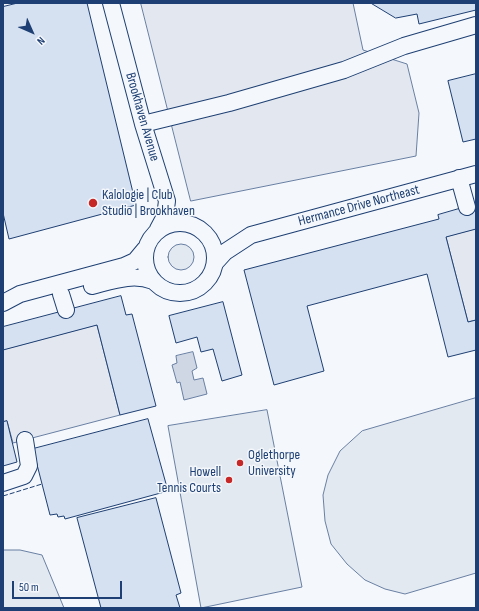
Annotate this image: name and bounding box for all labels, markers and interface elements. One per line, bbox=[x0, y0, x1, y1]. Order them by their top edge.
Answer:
north arrow bbox=[12, 12, 52, 52]
text: N bbox=[34, 34, 48, 48]
street label: Brookhaven Avenue bbox=[121, 71, 163, 163]
street label: Hermance Drive Northeast bbox=[297, 182, 421, 230]
place label: Kalologie | Club Studio | Brookhaven bbox=[102, 187, 195, 220]
marker: Kalologie | Club Studio | Brookhaven bbox=[87, 197, 99, 209]
place label: Oglethorpe University bbox=[248, 447, 300, 480]
marker: Oglethorpe University bbox=[235, 458, 245, 468]
place label: Howell Tennis Courts bbox=[157, 464, 221, 496]
marker: Howell Tennis Courts bbox=[224, 475, 234, 485]
scale bar bbox=[14, 573, 124, 599]
text: 50 m bbox=[19, 580, 39, 595]

